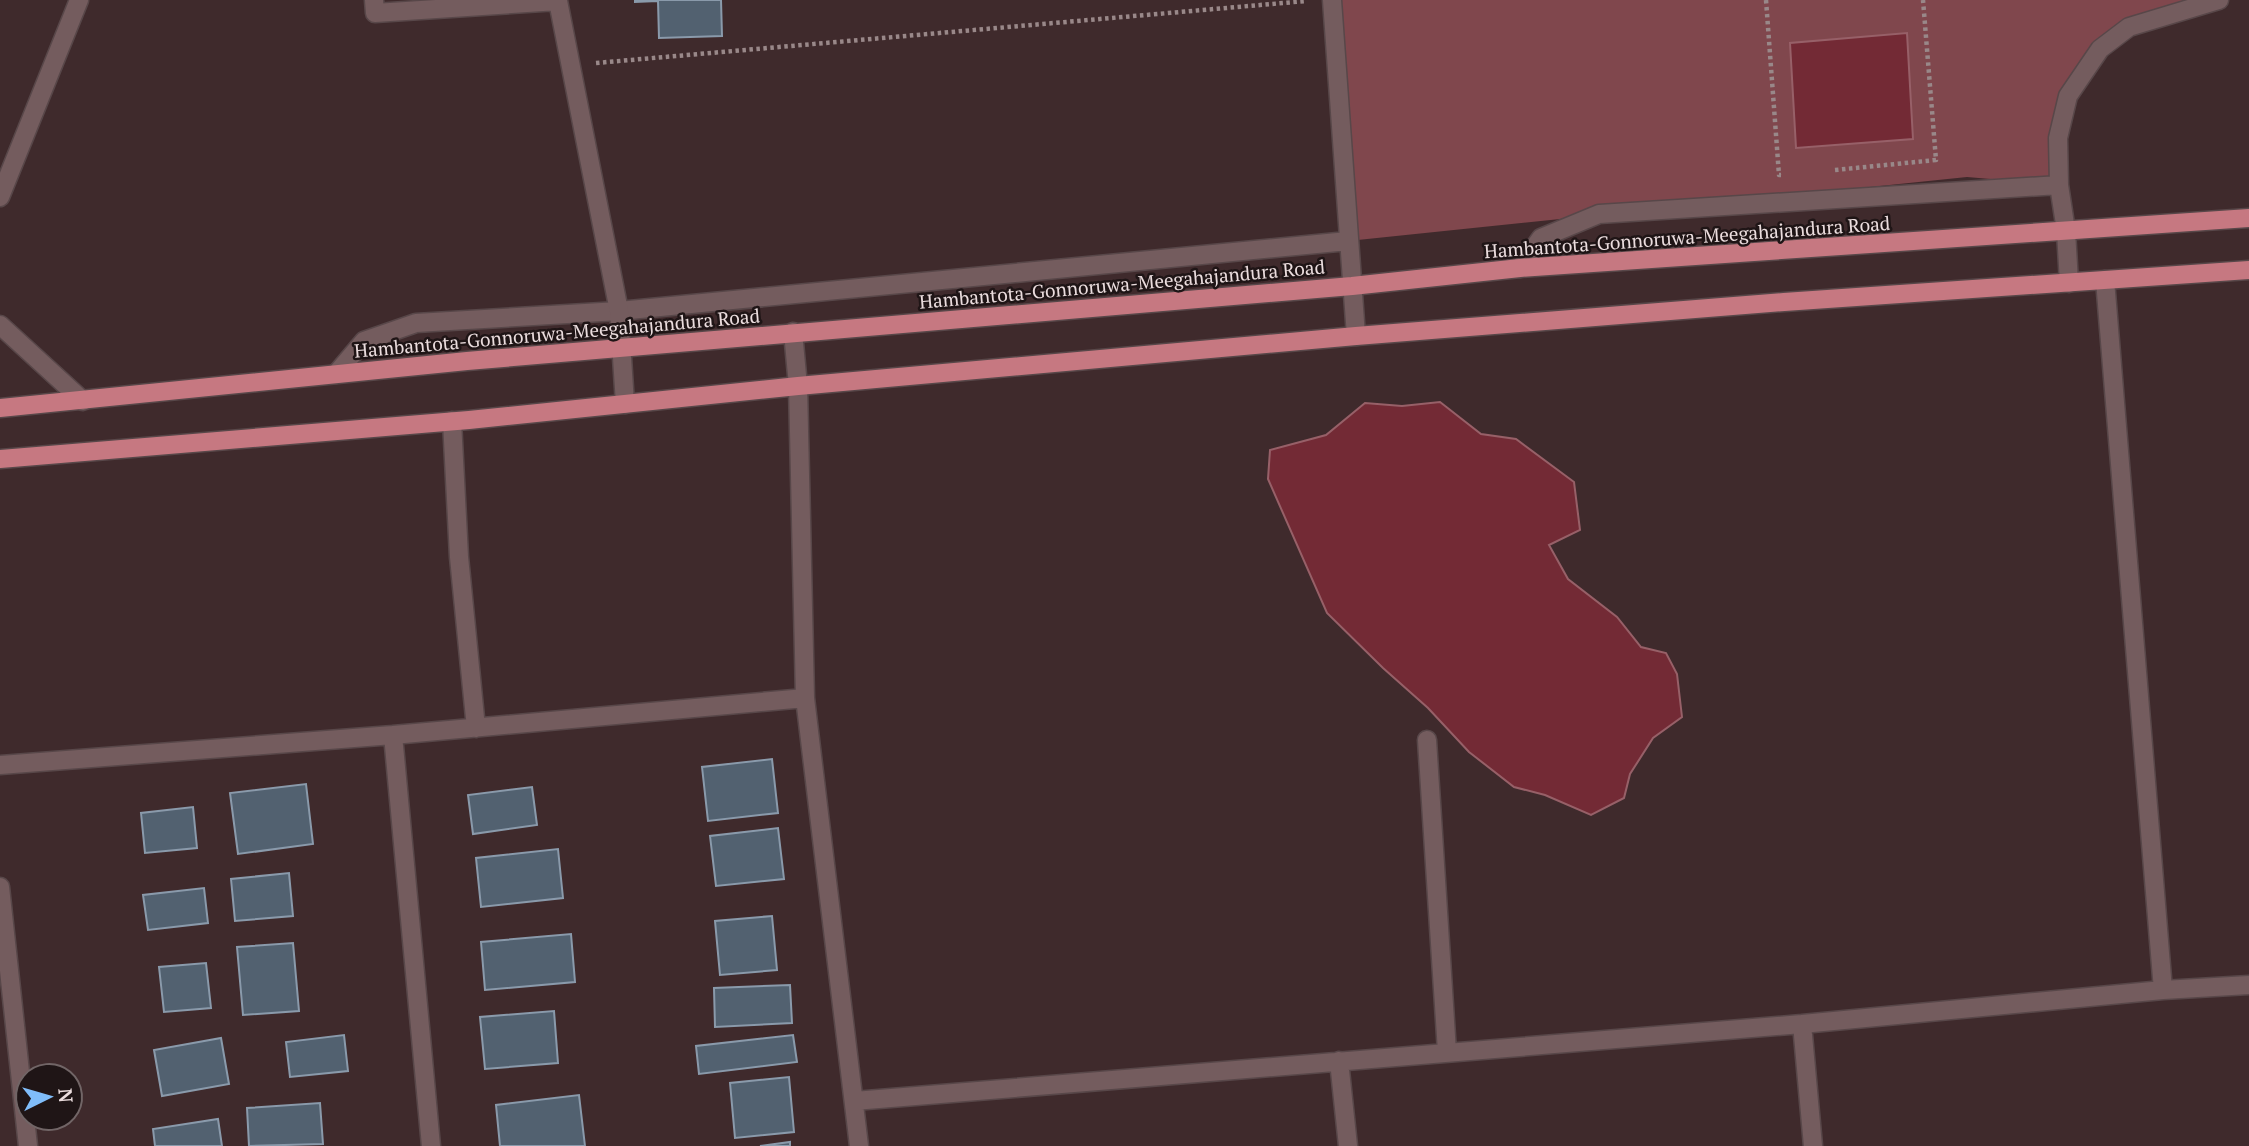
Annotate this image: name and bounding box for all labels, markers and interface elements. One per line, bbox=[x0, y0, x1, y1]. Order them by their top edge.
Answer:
street label: Hambantota-Gonnoruwa-Meegahajandura Road bbox=[1483, 210, 1891, 263]
street label: Hambantota-Gonnoruwa-Meegahajandura Road bbox=[918, 253, 1326, 314]
street label: Hambantota-Gonnoruwa-Meegahajandura Road bbox=[353, 302, 761, 363]
north arrow bbox=[14, 1062, 84, 1132]
text: N bbox=[53, 1087, 80, 1104]

